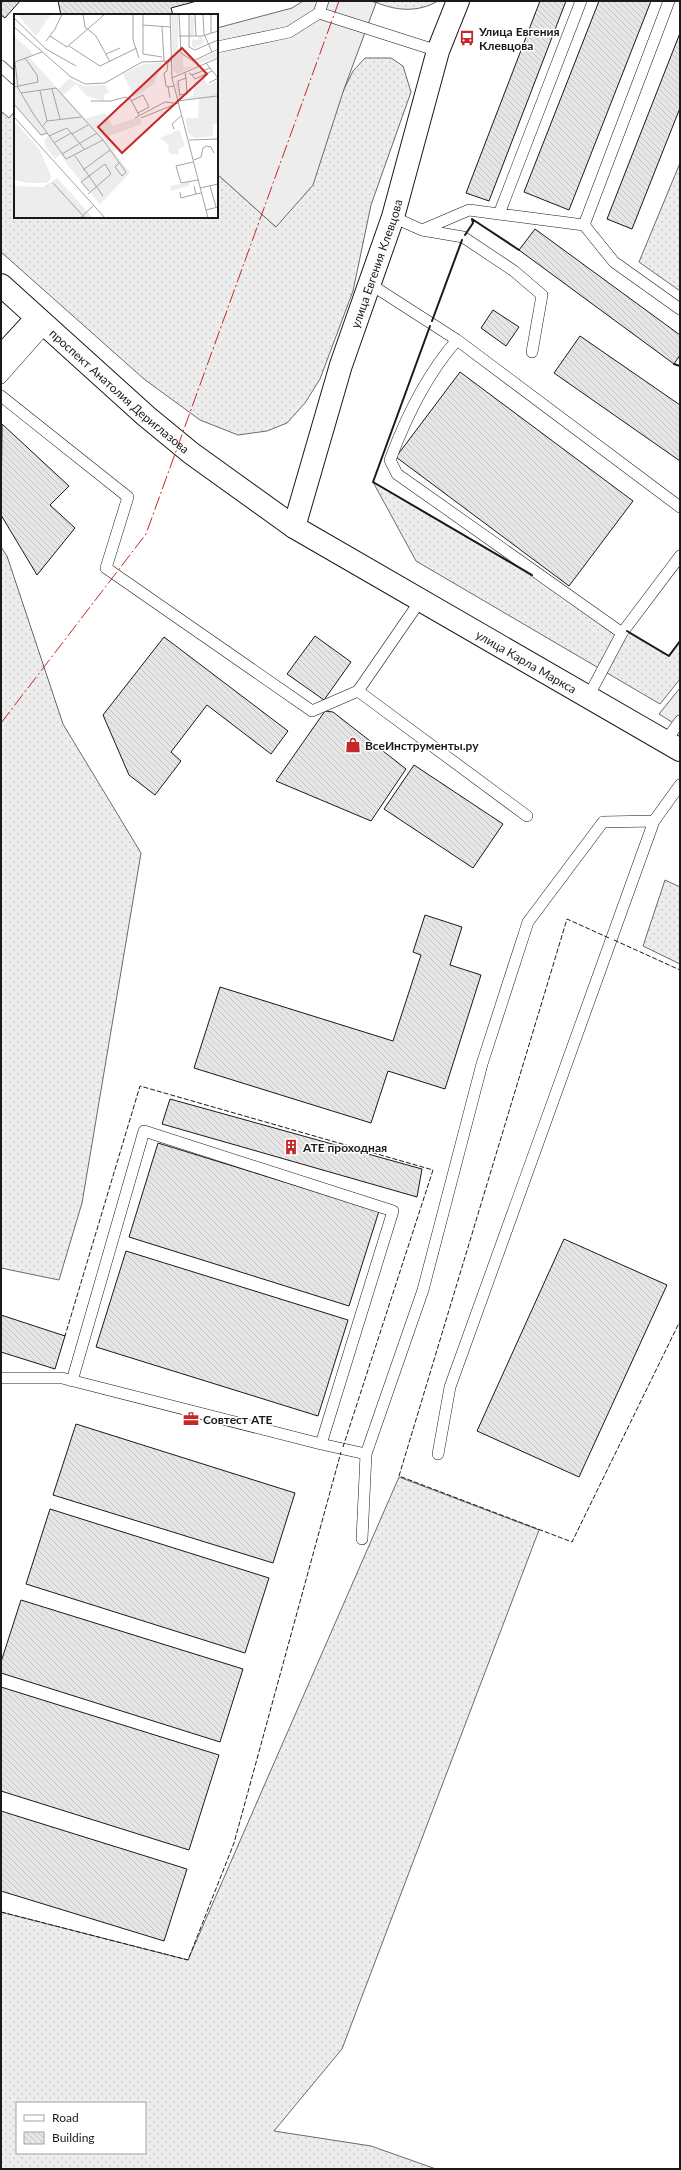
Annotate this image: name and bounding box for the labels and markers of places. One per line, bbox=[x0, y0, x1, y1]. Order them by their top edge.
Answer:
place label: Улица Евгения Клевцова bbox=[478, 24, 560, 53]
bus stop icon: Улица Евгения Клевцова bbox=[458, 29, 476, 47]
shop icon: ВсеИнструменты.ру bbox=[344, 736, 362, 754]
place label: ВсеИнструменты.ру bbox=[365, 738, 479, 753]
building icon: АТЕ проходная bbox=[282, 1138, 300, 1156]
place label: АТЕ проходная bbox=[302, 1140, 387, 1155]
office icon: Совтест АТЕ bbox=[182, 1410, 200, 1428]
place label: Совтест АТЕ bbox=[203, 1412, 273, 1427]

